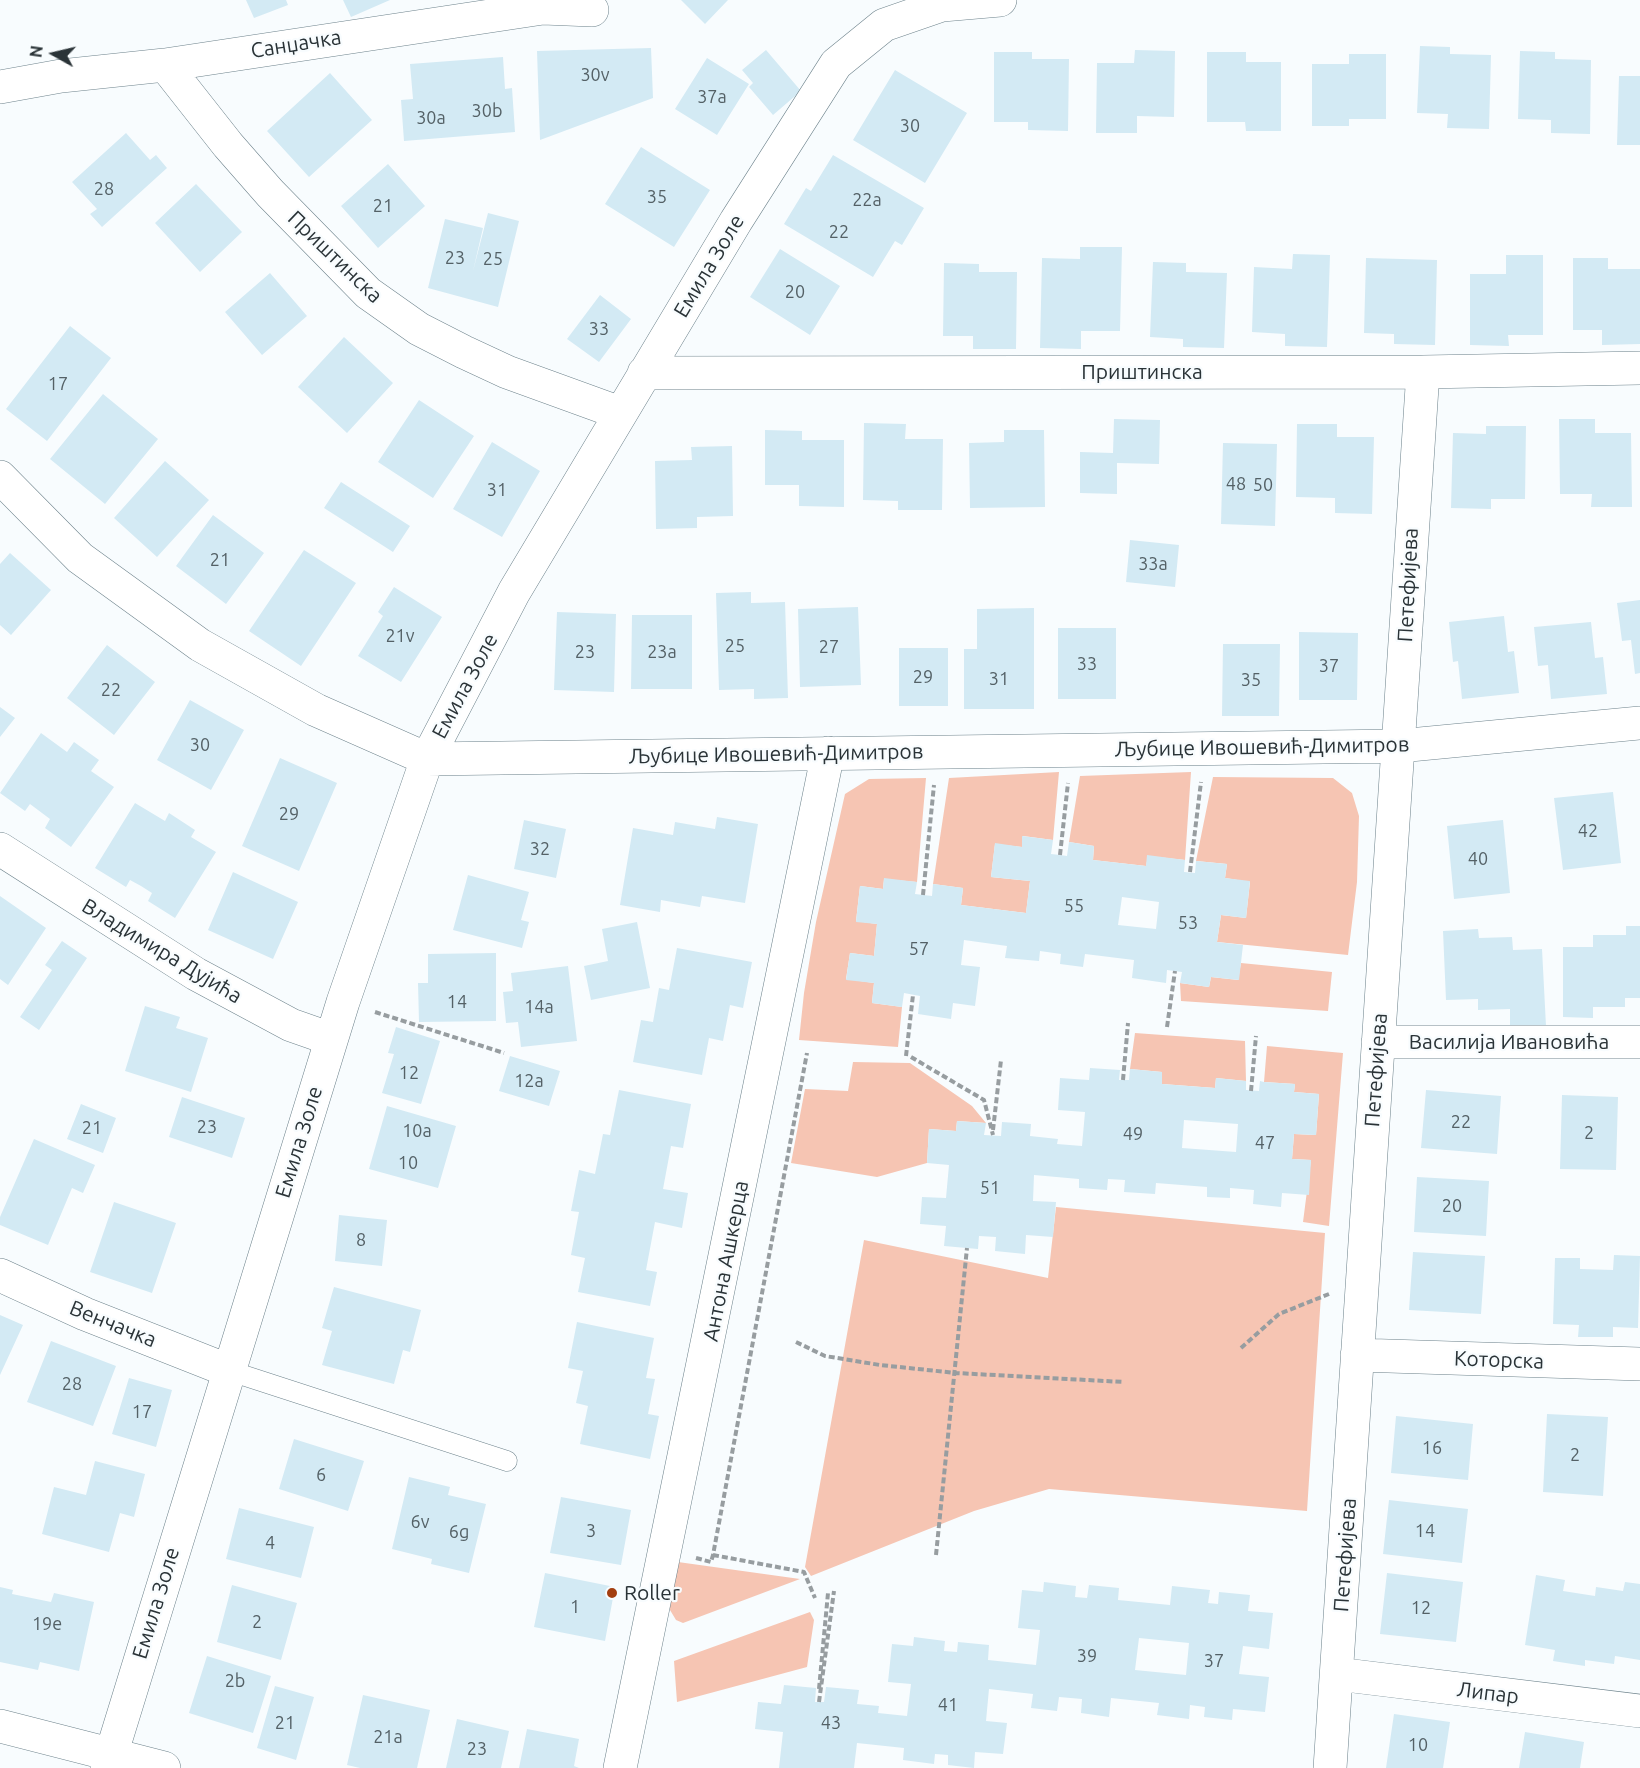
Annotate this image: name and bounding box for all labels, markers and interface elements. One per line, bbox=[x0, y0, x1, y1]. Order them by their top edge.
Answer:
north arrow bbox=[24, 24, 84, 84]
street label: Санџачка bbox=[249, 24, 343, 64]
text: N bbox=[26, 44, 46, 59]
house number: 30v bbox=[580, 64, 610, 86]
house number: 37a bbox=[697, 86, 727, 108]
house number: 30b bbox=[472, 100, 502, 122]
house number: 30a bbox=[416, 107, 446, 129]
house number: 30 bbox=[900, 115, 920, 137]
house number: 28 bbox=[94, 178, 114, 200]
house number: 35 bbox=[647, 186, 667, 208]
house number: 22a bbox=[852, 189, 882, 211]
house number: 21 bbox=[373, 195, 393, 217]
street label: Приштинска bbox=[283, 206, 387, 308]
street label: Емила Золе bbox=[669, 210, 749, 322]
house number: 22 bbox=[829, 221, 849, 243]
house number: 23 bbox=[445, 247, 465, 269]
house number: 25 bbox=[483, 248, 503, 270]
house number: 20 bbox=[785, 281, 805, 303]
house number: 33 bbox=[589, 318, 609, 340]
street label: Приштинска bbox=[1081, 359, 1203, 385]
house number: 17 bbox=[48, 373, 68, 395]
house number: 48 bbox=[1226, 473, 1246, 495]
house number: 50 bbox=[1253, 474, 1273, 496]
house number: 31 bbox=[487, 479, 507, 501]
street label: Петефијева bbox=[1392, 527, 1424, 643]
house number: 21 bbox=[210, 549, 230, 571]
house number: 33a bbox=[1138, 553, 1168, 575]
house number: 21v bbox=[385, 625, 415, 647]
street label: Емила Золе bbox=[427, 629, 503, 743]
house number: 25 bbox=[725, 635, 745, 657]
house number: 27 bbox=[819, 636, 839, 658]
house number: 23 bbox=[575, 641, 595, 663]
house number: 23a bbox=[647, 641, 677, 663]
house number: 33 bbox=[1077, 653, 1097, 675]
house number: 37 bbox=[1319, 655, 1339, 677]
house number: 29 bbox=[913, 666, 933, 688]
house number: 31 bbox=[989, 668, 1009, 690]
house number: 35 bbox=[1241, 669, 1261, 691]
house number: 22 bbox=[101, 679, 121, 701]
street label: Љубице Ивошевић-Димитров bbox=[1114, 732, 1410, 762]
house number: 30 bbox=[190, 734, 210, 756]
street label: Љубице Ивошевић-Димитров bbox=[628, 739, 924, 769]
house number: 29 bbox=[279, 803, 299, 825]
house number: 42 bbox=[1578, 820, 1598, 842]
house number: 32 bbox=[530, 838, 550, 860]
house number: 40 bbox=[1468, 848, 1488, 870]
street label: Владимира Дујића bbox=[77, 893, 247, 1009]
house number: 55 bbox=[1064, 895, 1084, 917]
house number: 53 bbox=[1178, 912, 1198, 934]
house number: 57 bbox=[909, 938, 929, 960]
house number: 14 bbox=[447, 991, 467, 1013]
house number: 14a bbox=[524, 996, 554, 1018]
street label: Петефијева bbox=[1359, 1012, 1393, 1128]
street label: Василија Ивановића bbox=[1409, 1029, 1609, 1055]
house number: 12 bbox=[399, 1062, 419, 1084]
house number: 12a bbox=[514, 1070, 544, 1092]
street label: Емила Золе bbox=[270, 1083, 328, 1201]
house number: 22 bbox=[1451, 1111, 1471, 1133]
house number: 23 bbox=[197, 1116, 217, 1138]
house number: 21 bbox=[82, 1117, 102, 1139]
house number: 10a bbox=[402, 1120, 432, 1142]
house number: 2 bbox=[1584, 1122, 1594, 1144]
house number: 49 bbox=[1123, 1123, 1143, 1145]
house number: 47 bbox=[1255, 1132, 1275, 1154]
house number: 10 bbox=[398, 1152, 418, 1174]
house number: 51 bbox=[980, 1177, 1000, 1199]
street label: Антона Ашкерца bbox=[698, 1178, 754, 1344]
house number: 20 bbox=[1442, 1195, 1462, 1217]
house number: 8 bbox=[356, 1229, 366, 1251]
street label: Венчачка bbox=[66, 1295, 160, 1353]
street label: Которска bbox=[1454, 1346, 1544, 1374]
house number: 28 bbox=[62, 1373, 82, 1395]
house number: 17 bbox=[132, 1401, 152, 1423]
house number: 16 bbox=[1422, 1437, 1442, 1459]
house number: 2 bbox=[1570, 1444, 1580, 1466]
house number: 6 bbox=[316, 1464, 326, 1486]
street label: Петефијева bbox=[1328, 1497, 1362, 1613]
house number: 6v bbox=[411, 1511, 429, 1533]
house number: 3 bbox=[586, 1520, 596, 1542]
house number: 14 bbox=[1415, 1520, 1435, 1542]
house number: 6g bbox=[449, 1521, 469, 1543]
house number: 4 bbox=[265, 1532, 275, 1554]
street label: Емила Золе bbox=[127, 1544, 185, 1662]
place label: Roller bbox=[624, 1580, 680, 1606]
marker: Roller bbox=[605, 1586, 619, 1600]
house number: 1 bbox=[570, 1596, 580, 1618]
house number: 12 bbox=[1411, 1597, 1431, 1619]
house number: 2 bbox=[252, 1611, 262, 1633]
house number: 19e bbox=[32, 1613, 62, 1635]
house number: 39 bbox=[1077, 1645, 1097, 1667]
house number: 37 bbox=[1204, 1650, 1224, 1672]
house number: 2b bbox=[225, 1670, 245, 1692]
street label: Липар bbox=[1456, 1677, 1520, 1709]
house number: 41 bbox=[938, 1694, 958, 1716]
house number: 21 bbox=[275, 1712, 295, 1734]
house number: 43 bbox=[821, 1712, 841, 1734]
house number: 21a bbox=[373, 1726, 403, 1748]
house number: 10 bbox=[1408, 1734, 1428, 1756]
house number: 23 bbox=[467, 1738, 487, 1760]

